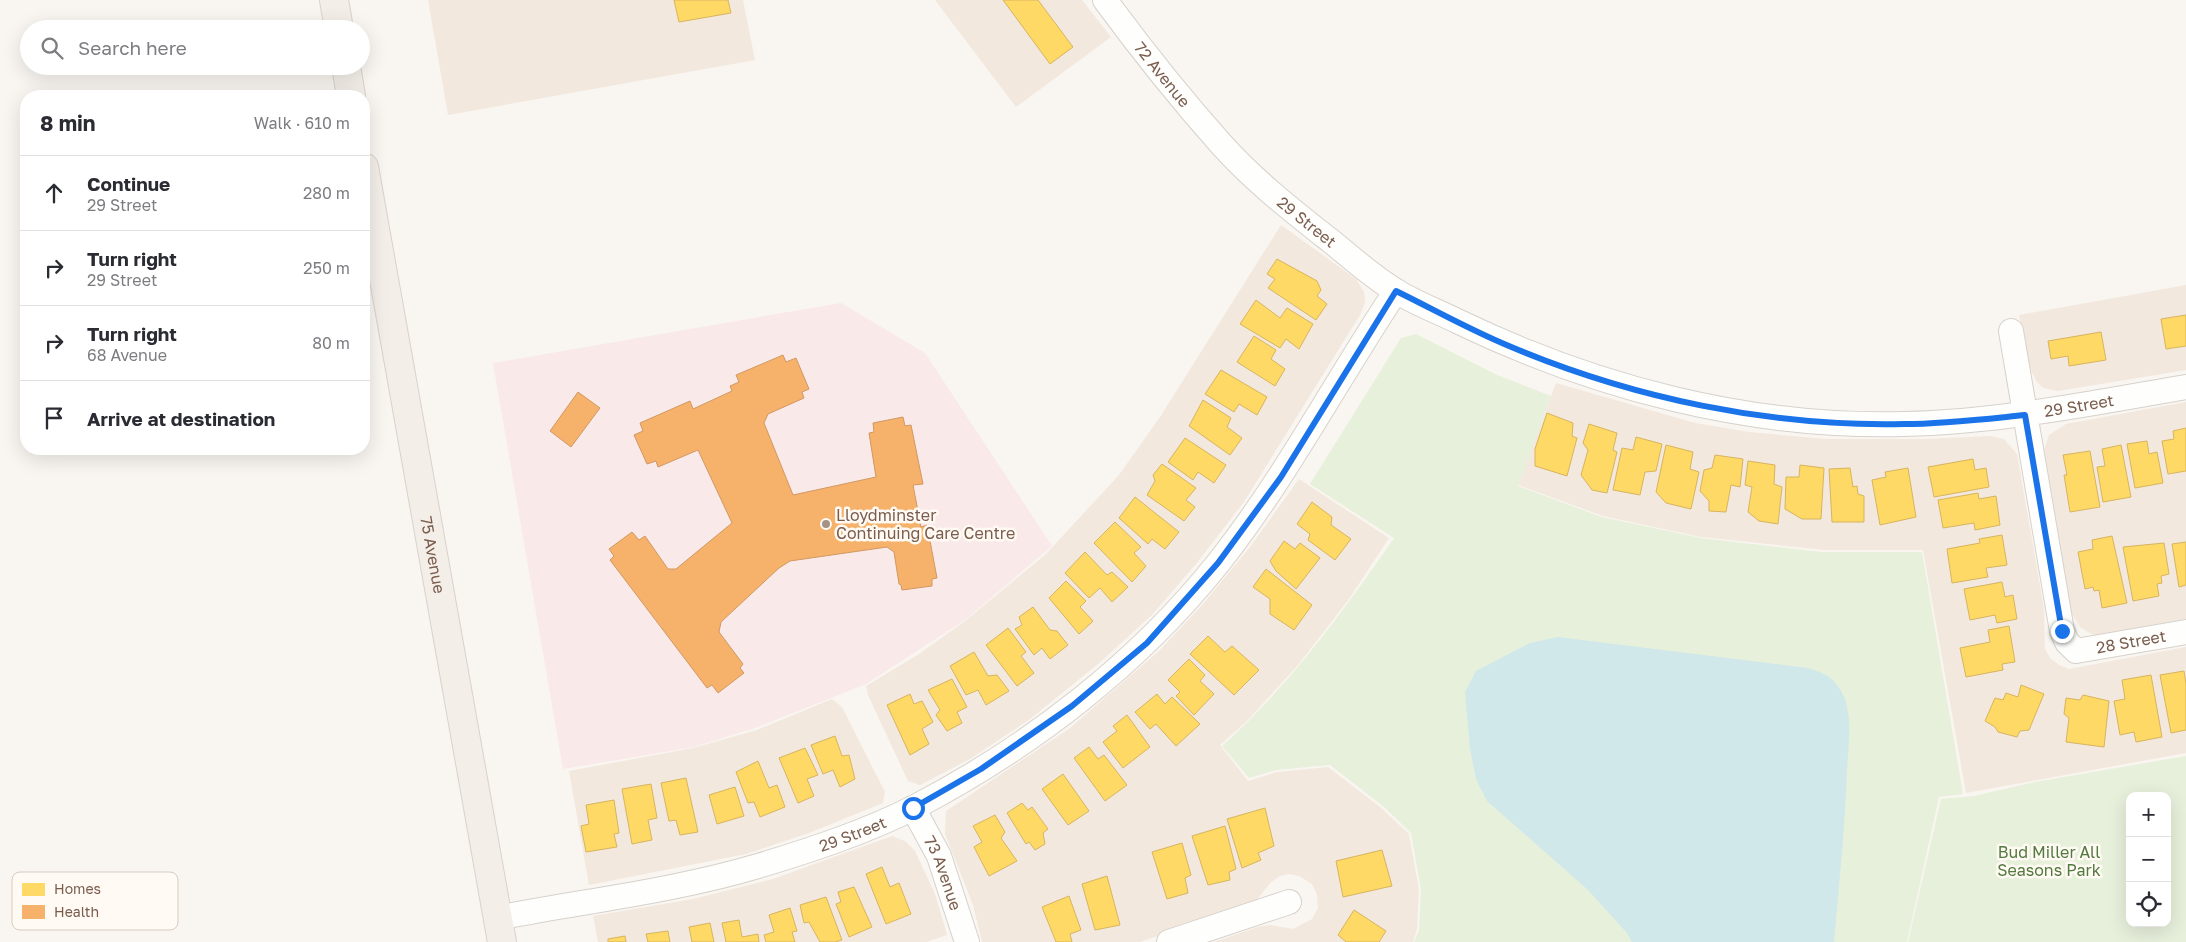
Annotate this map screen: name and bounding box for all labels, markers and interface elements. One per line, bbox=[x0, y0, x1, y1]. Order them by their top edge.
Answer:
search box bbox=[20, 20, 370, 75]
icon: search bbox=[38, 34, 66, 62]
text: Search here bbox=[78, 36, 187, 59]
street label: 72 Avenue bbox=[1130, 38, 1195, 111]
text: 8 min bbox=[40, 110, 96, 136]
text: Walk · 610 m bbox=[254, 113, 350, 133]
text: Continue bbox=[87, 172, 170, 195]
icon: ahead bbox=[40, 179, 68, 207]
text: 280 m bbox=[303, 183, 350, 203]
street label: 29 Street bbox=[1273, 192, 1341, 252]
text: 29 Street bbox=[87, 195, 157, 215]
text: Turn right bbox=[87, 247, 177, 270]
icon: right bbox=[40, 254, 68, 282]
text: 250 m bbox=[303, 258, 350, 278]
text: 29 Street bbox=[87, 270, 157, 290]
text: Turn right bbox=[87, 322, 177, 345]
icon: right bbox=[40, 329, 68, 357]
text: 80 m bbox=[312, 333, 350, 353]
text: 68 Avenue bbox=[87, 345, 167, 365]
street label: 29 Street bbox=[2043, 390, 2115, 421]
icon: arrive bbox=[40, 404, 68, 432]
text: Arrive at destination bbox=[87, 407, 275, 430]
place label: Lloydminster Continuing Care Centre bbox=[836, 505, 1015, 543]
street label: 75 Avenue bbox=[416, 515, 450, 595]
marker: Lloydminster Continuing Care Centre bbox=[820, 518, 832, 530]
route end bbox=[2051, 620, 2074, 643]
street label: 28 Street bbox=[2095, 626, 2167, 657]
map controls bbox=[2126, 792, 2171, 927]
button: + bbox=[2126, 792, 2171, 837]
route start bbox=[902, 797, 925, 820]
street label: 29 Street bbox=[816, 812, 889, 856]
street label: 73 Avenue bbox=[920, 832, 966, 913]
button: − bbox=[2126, 837, 2171, 882]
park label: Bud Miller All Seasons Park bbox=[1997, 842, 2101, 880]
legend bbox=[12, 872, 178, 930]
text: Homes bbox=[54, 880, 101, 897]
button: locate bbox=[2126, 882, 2171, 927]
text: Health bbox=[54, 903, 99, 920]

